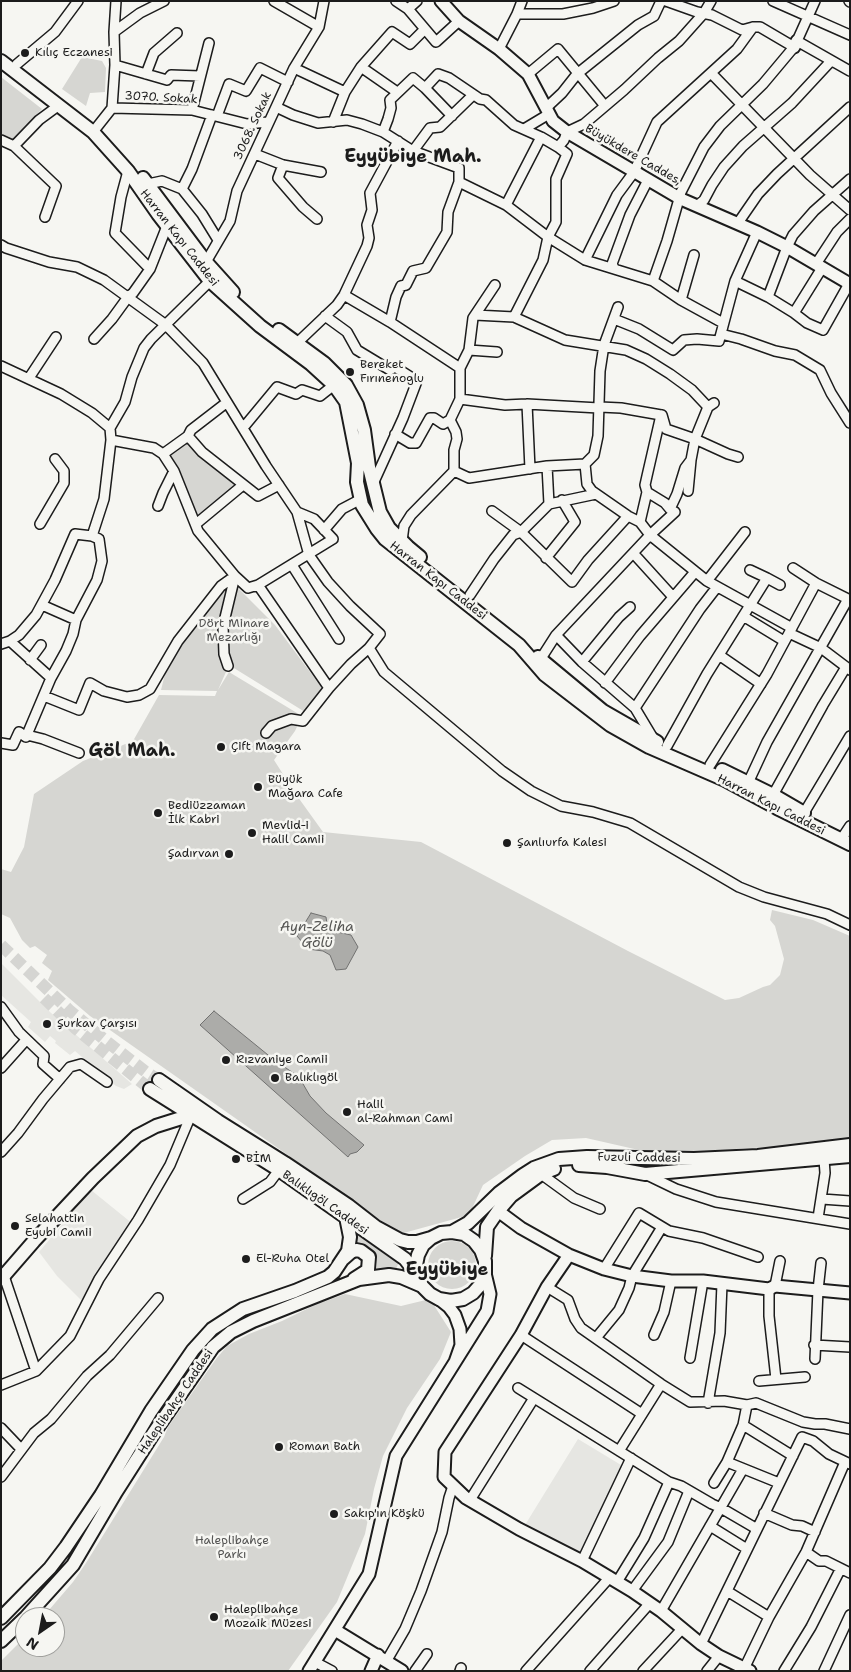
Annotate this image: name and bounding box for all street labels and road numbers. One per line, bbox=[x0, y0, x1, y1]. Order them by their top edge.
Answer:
street label: 3070. Sokak bbox=[124, 89, 198, 107]
street label: 3068. Sokak bbox=[231, 90, 275, 162]
street label: Büyükdere Caddes, bbox=[582, 122, 684, 188]
street label: Harran Kapı Caddesi bbox=[137, 187, 221, 289]
street label: Harran Kapı Caddesi bbox=[387, 539, 489, 623]
street label: Harran Kapı Caddesi bbox=[715, 771, 827, 839]
street label: Fuzuli Caddesi bbox=[597, 1150, 681, 1166]
street label: Balıklıgöl Caddesi bbox=[279, 1168, 371, 1238]
street label: Haleplibahçe Caddesi bbox=[135, 1347, 217, 1457]

